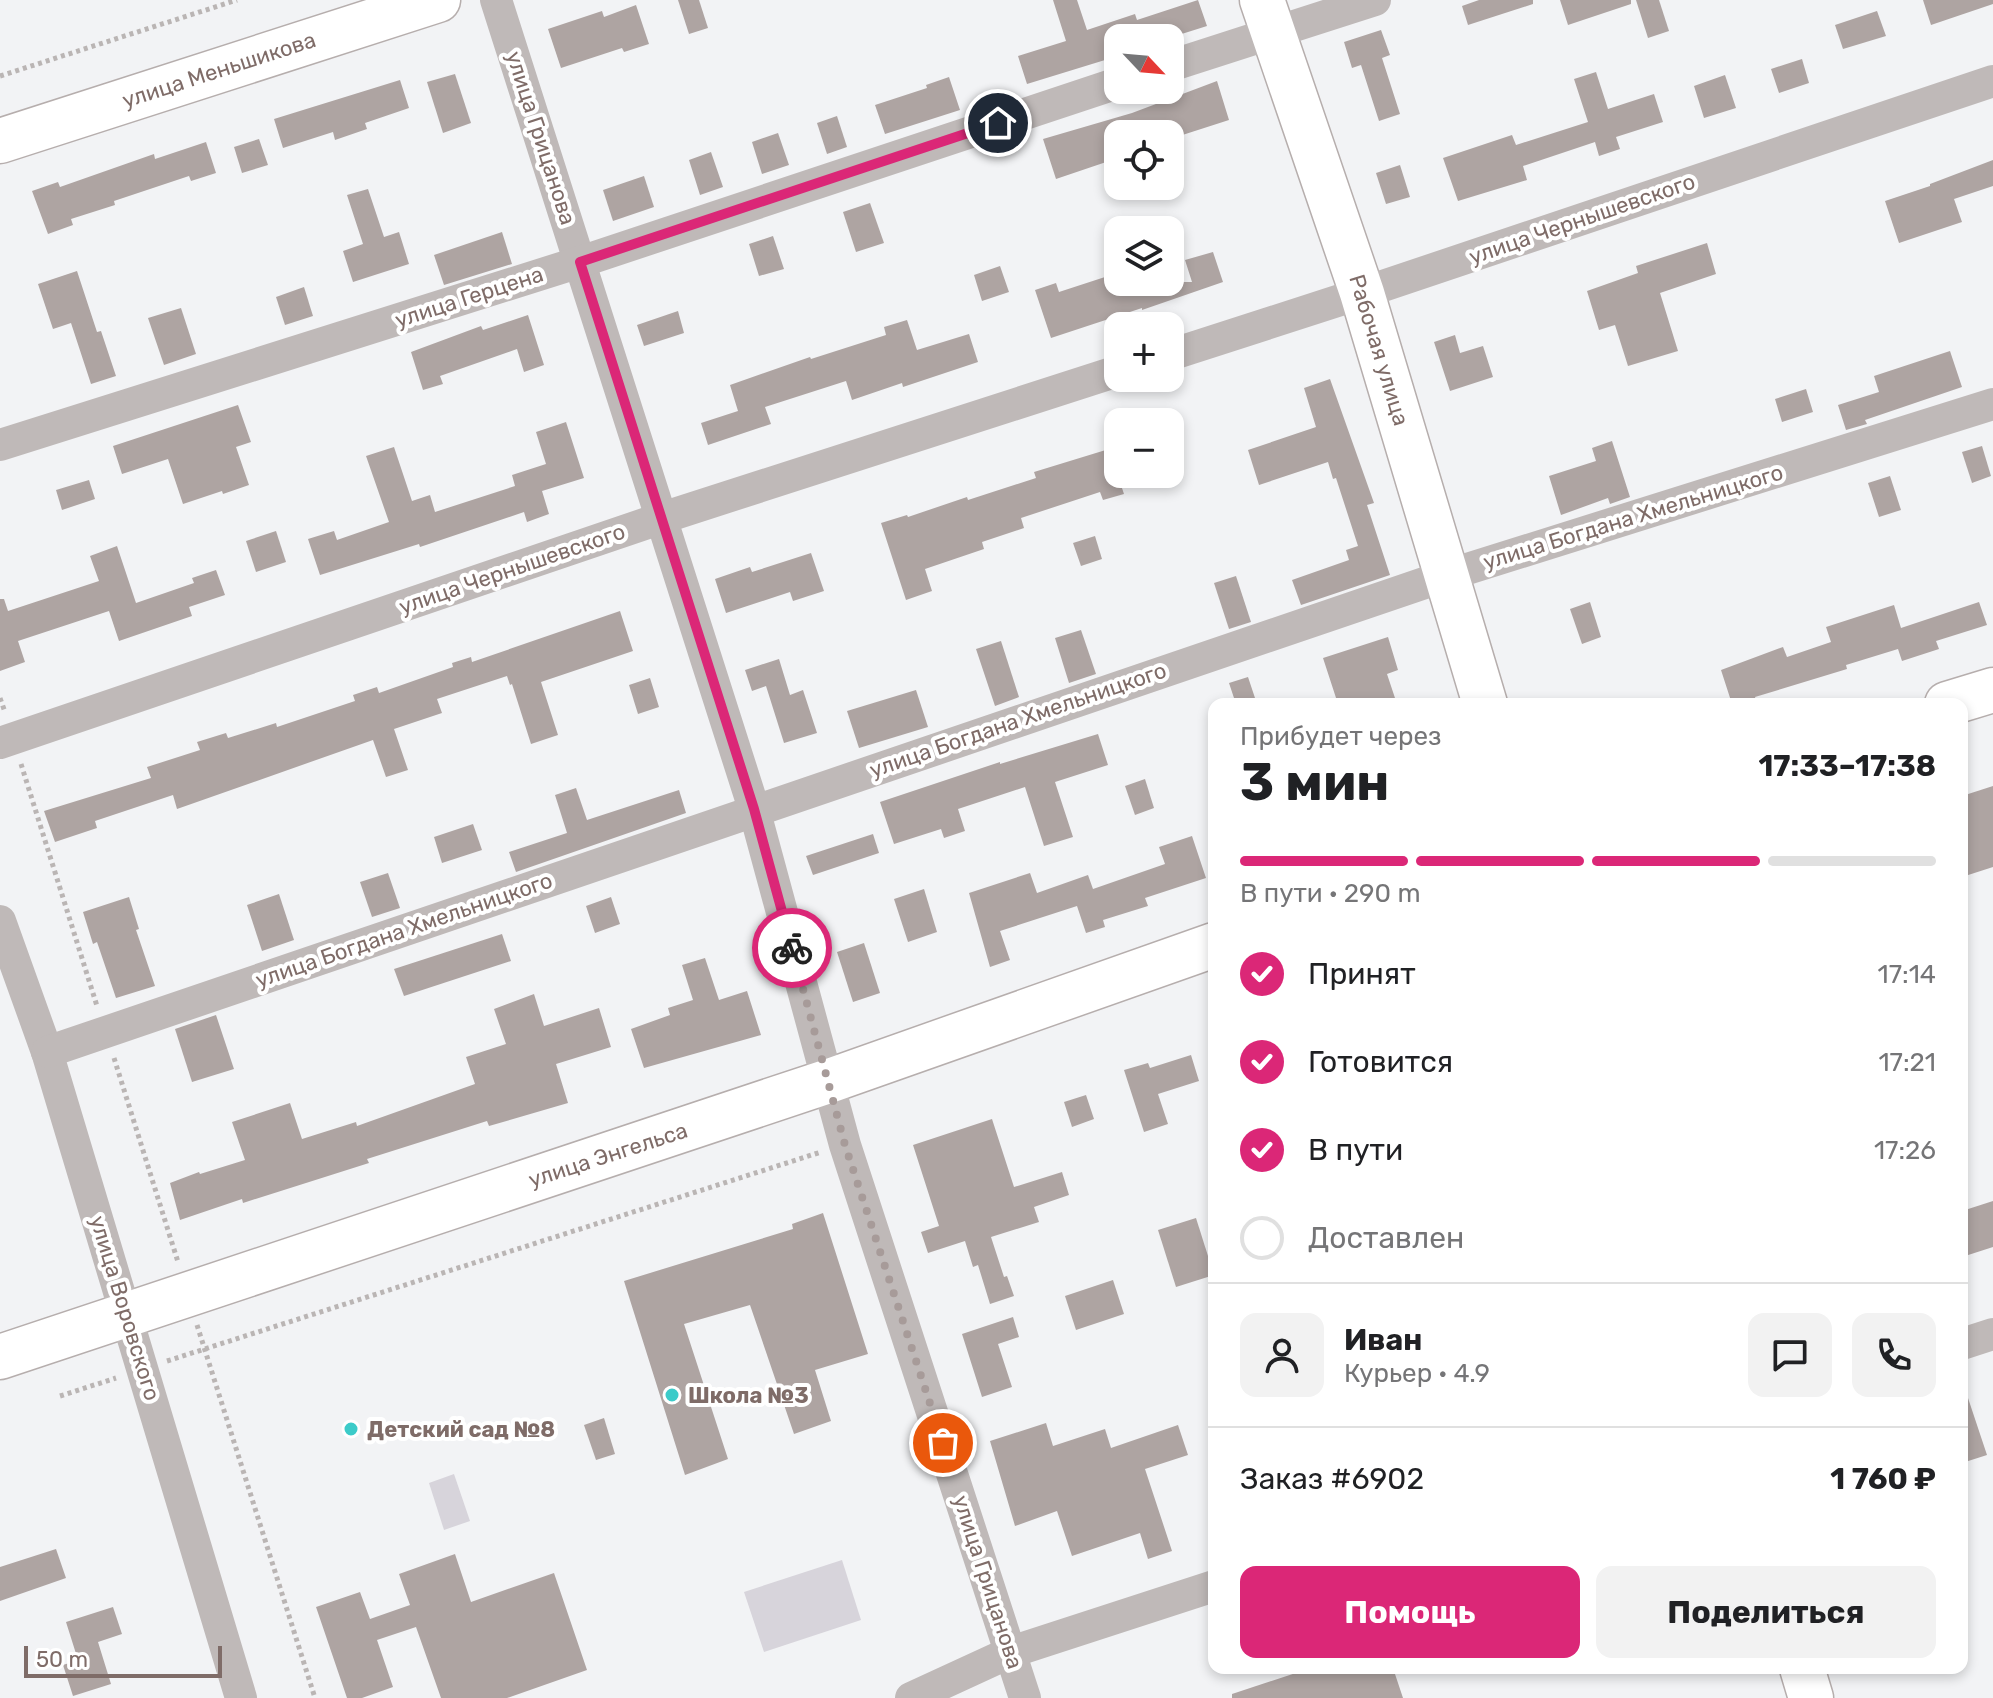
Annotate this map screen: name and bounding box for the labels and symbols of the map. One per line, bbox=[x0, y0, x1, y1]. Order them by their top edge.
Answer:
north arrow bbox=[1104, 24, 1184, 104]
street label: улица Меньшикова bbox=[119, 26, 319, 114]
street label: улица Грицанова bbox=[500, 48, 582, 228]
pin bbox=[964, 89, 1032, 157]
street label: улица Чернышевского bbox=[1465, 168, 1699, 270]
street label: улица Герцена bbox=[391, 260, 547, 334]
street label: Рабочая улица bbox=[1343, 271, 1415, 429]
street label: улица Богдана Хмельницкого bbox=[1480, 458, 1786, 576]
street label: улица Чернышевского bbox=[395, 518, 629, 620]
street label: улица Богдана Хмельницкого bbox=[866, 656, 1170, 784]
street label: улица Богдана Хмельницкого bbox=[252, 866, 556, 994]
courier bbox=[752, 908, 832, 988]
street label: улица Энгельса bbox=[525, 1117, 691, 1193]
street label: улица Воровского bbox=[84, 1212, 166, 1404]
place label: Школа №3 bbox=[688, 1382, 809, 1409]
marker: Школа №3 bbox=[663, 1386, 681, 1404]
pin bbox=[909, 1409, 977, 1477]
place label: Детский сад №8 bbox=[367, 1416, 555, 1443]
marker: Детский сад №8 bbox=[342, 1420, 360, 1438]
street label: улица Грицанова bbox=[947, 1492, 1029, 1672]
scale bar bbox=[24, 1642, 222, 1678]

